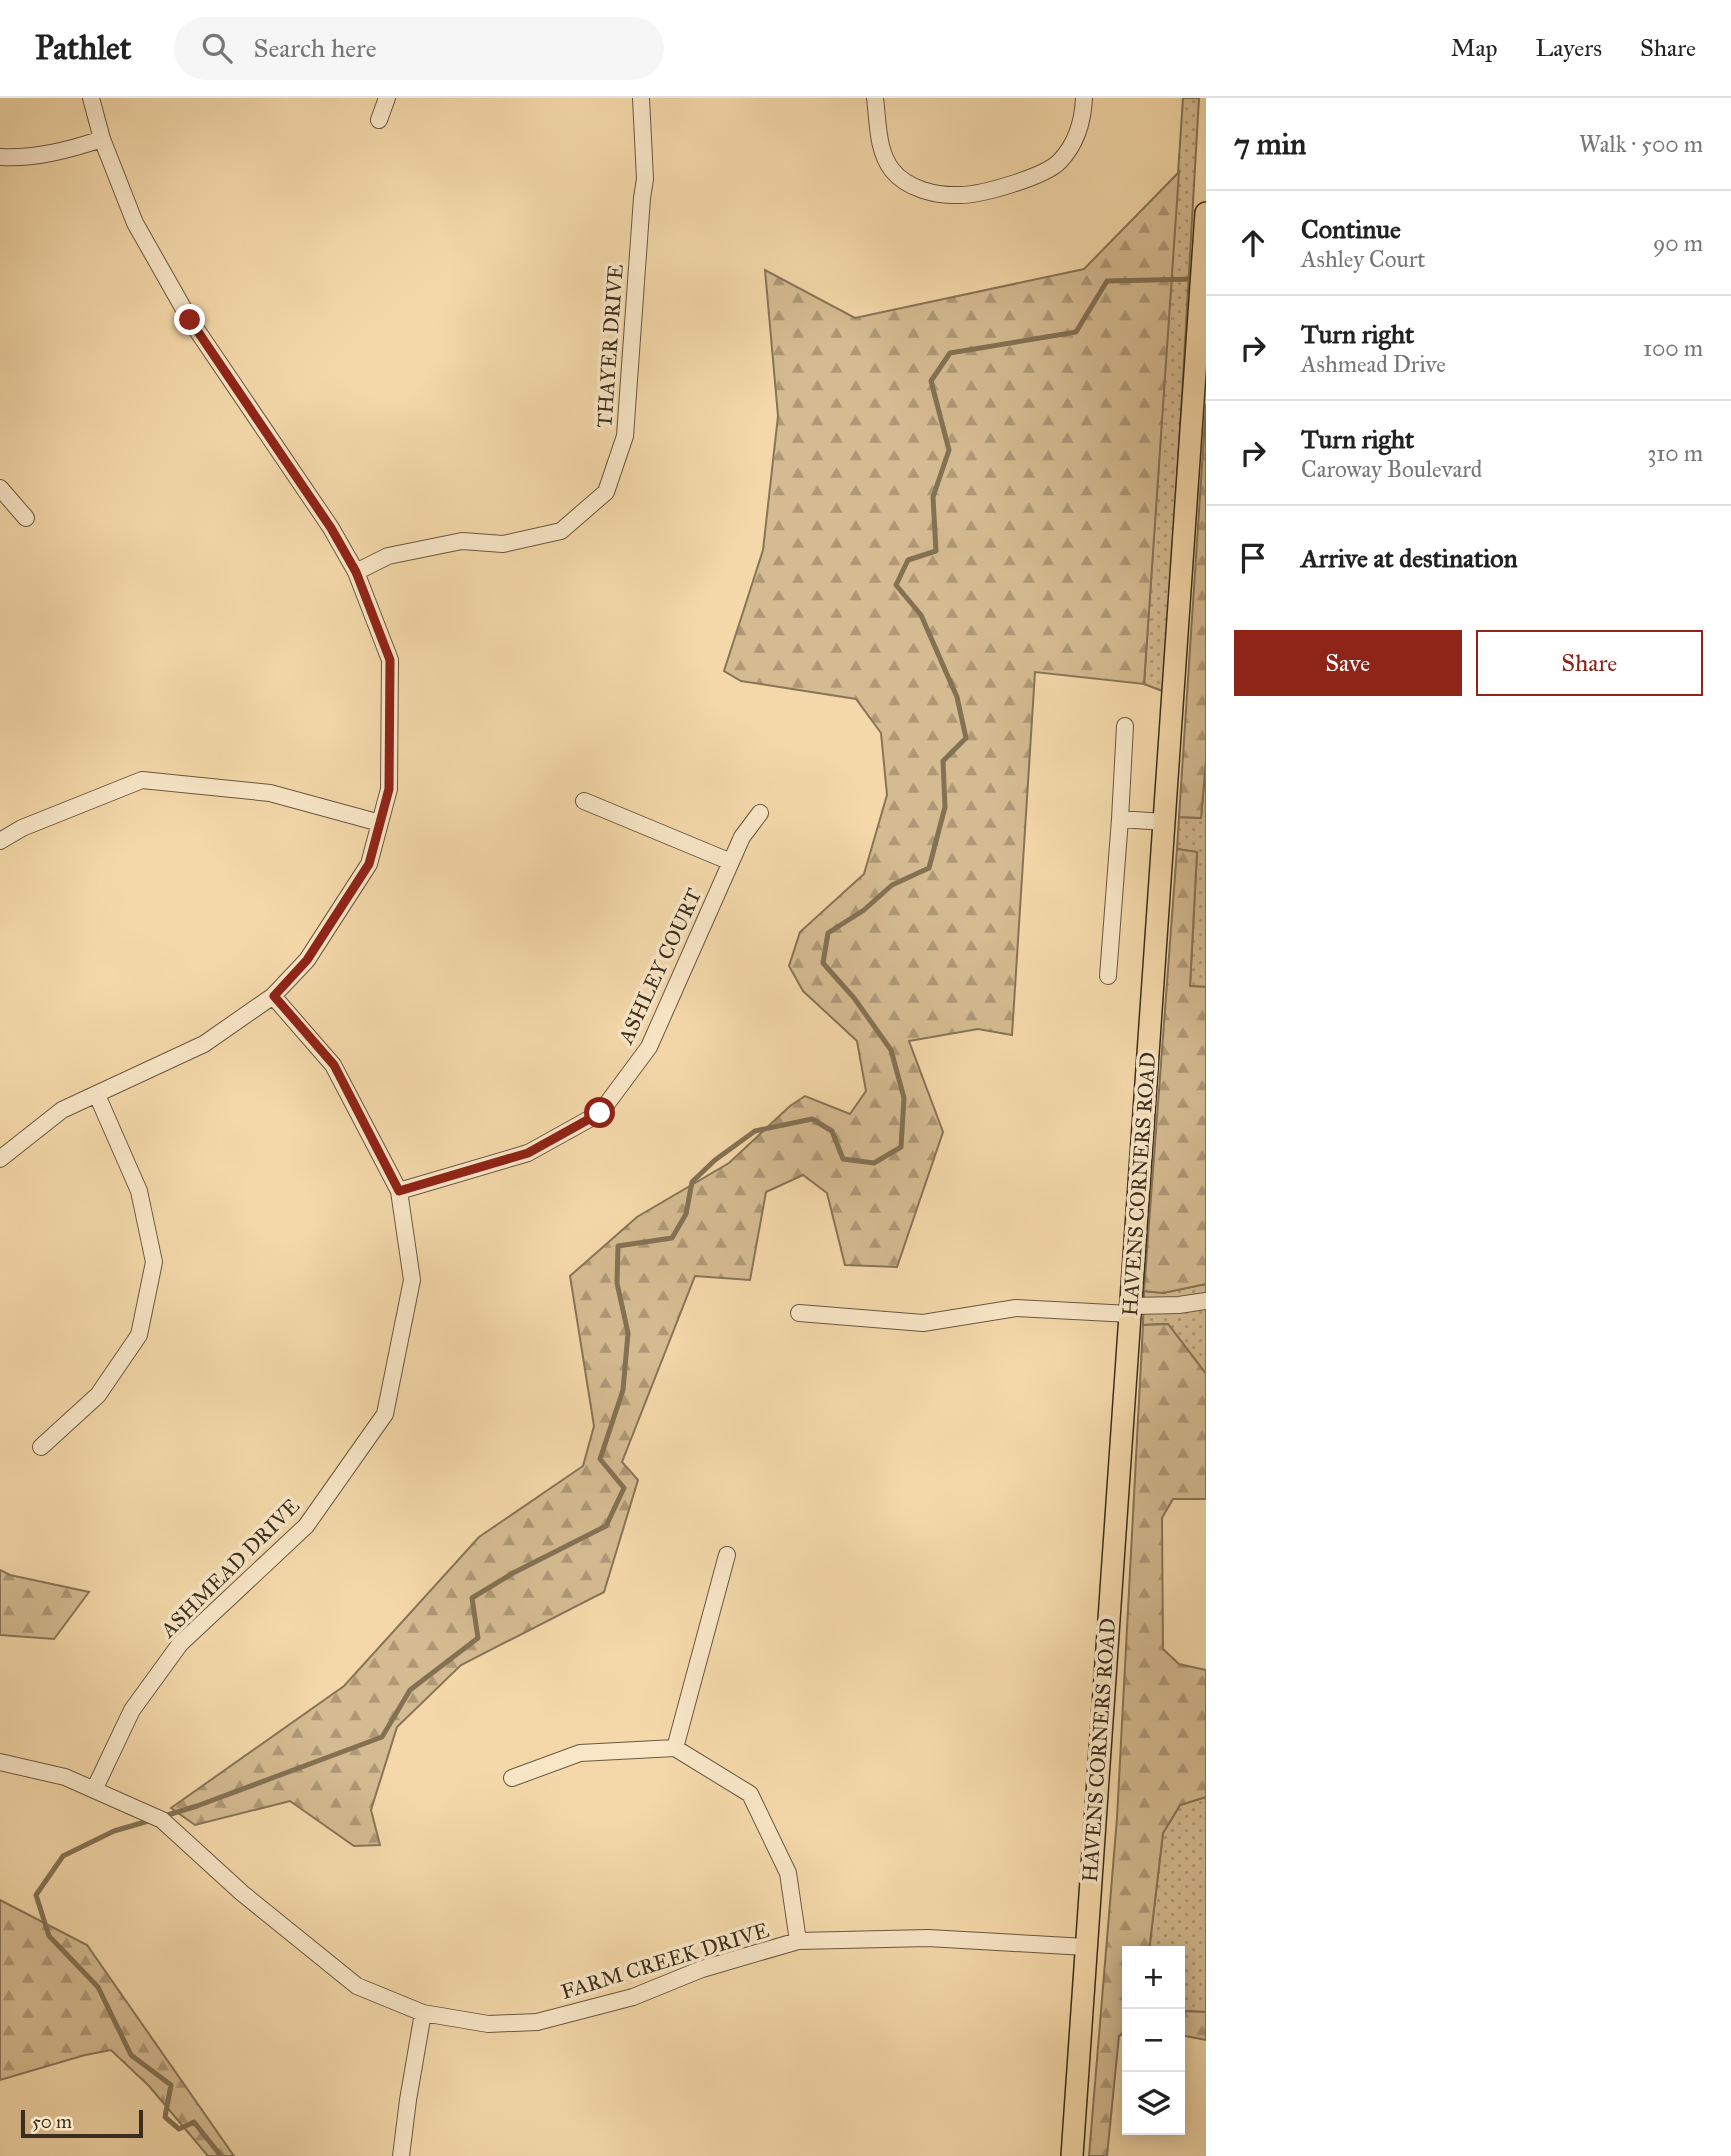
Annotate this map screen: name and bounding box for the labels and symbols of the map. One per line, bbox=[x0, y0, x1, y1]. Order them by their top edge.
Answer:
street label: THAYER DRIVE bbox=[591, 263, 629, 429]
route end bbox=[174, 304, 205, 335]
street label: ASHLEY COURT bbox=[612, 884, 707, 1049]
street label: HAVENS CORNERS ROAD bbox=[1117, 1051, 1161, 1317]
route start bbox=[584, 1097, 615, 1128]
street label: ASHMEAD DRIVE bbox=[154, 1493, 305, 1644]
street label: HAVENS CORNERS ROAD bbox=[1077, 1617, 1121, 1883]
street label: FARM CREEK DRIVE bbox=[558, 1917, 772, 2005]
scale bar bbox=[21, 2107, 144, 2139]

